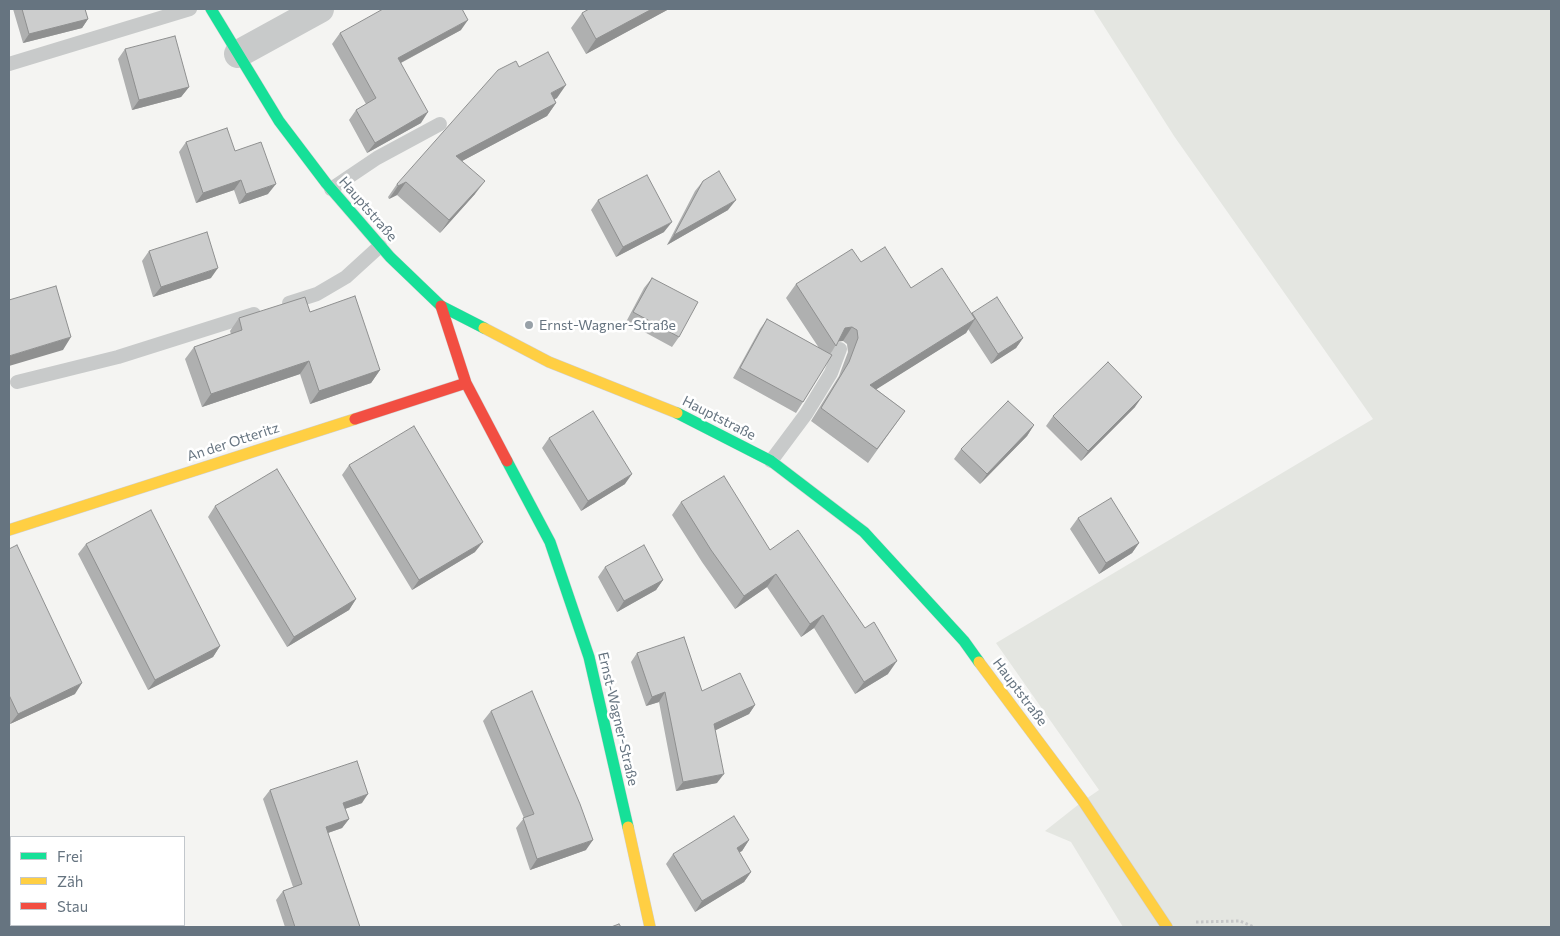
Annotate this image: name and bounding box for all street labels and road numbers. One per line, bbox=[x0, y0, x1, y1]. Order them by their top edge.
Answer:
street label: Hauptstraße bbox=[335, 173, 401, 245]
street label: Hauptstraße bbox=[679, 392, 759, 444]
street label: An der Otteritz bbox=[185, 419, 281, 465]
street label: Ernst-Wagner-Straße bbox=[594, 650, 642, 788]
street label: Hauptstraße bbox=[989, 655, 1051, 729]

